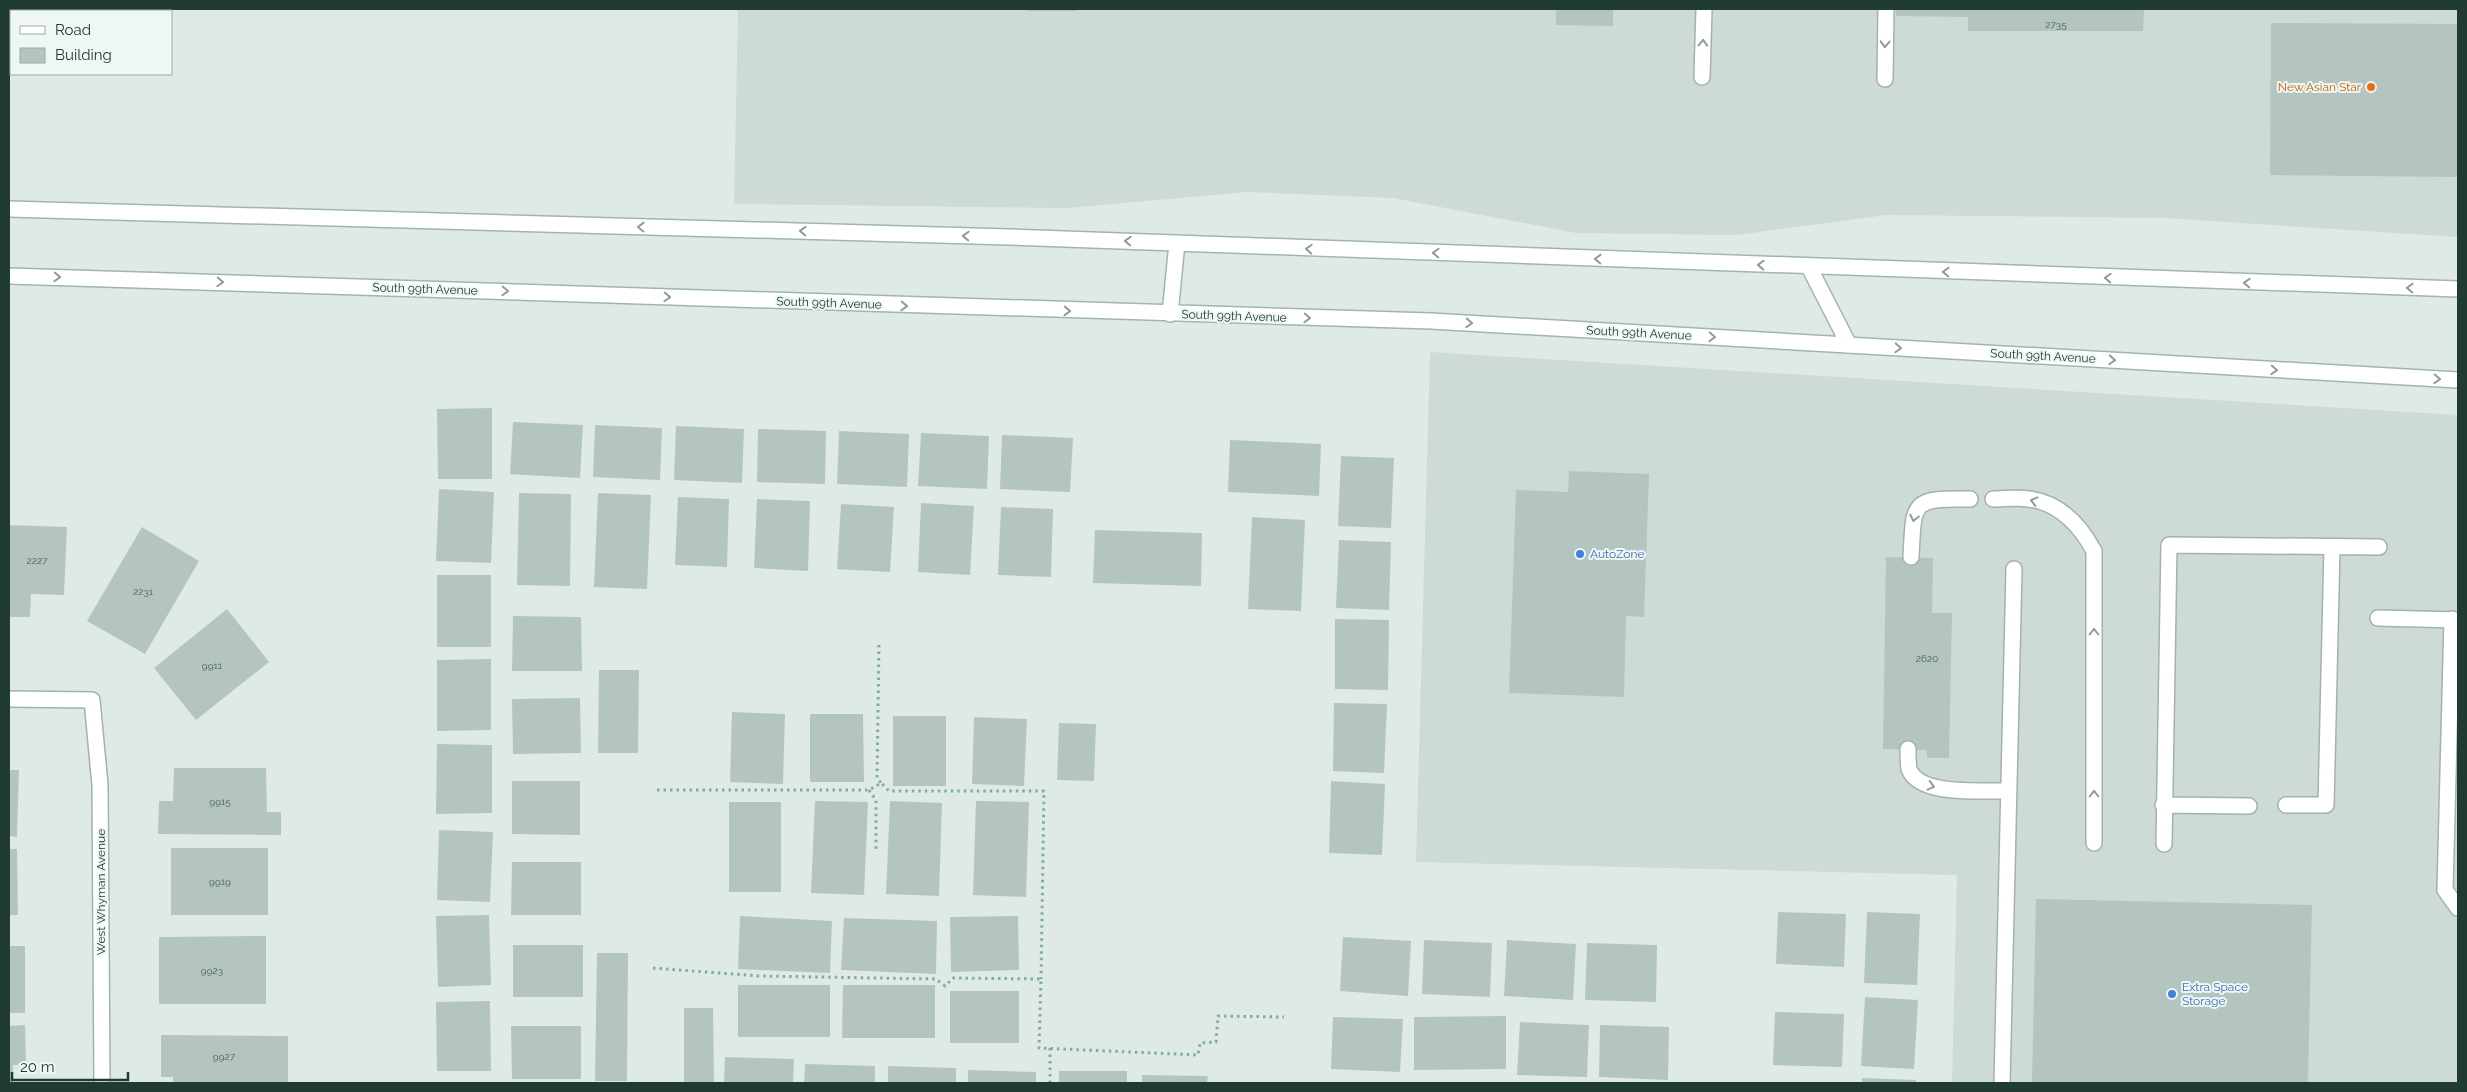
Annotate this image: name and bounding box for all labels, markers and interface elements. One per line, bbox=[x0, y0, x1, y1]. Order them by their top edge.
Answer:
legend bbox=[10, 10, 172, 75]
house number: 2735 bbox=[2045, 19, 2067, 30]
text: Road bbox=[55, 21, 91, 39]
one-way arrow bbox=[1698, 38, 1708, 46]
one-way arrow bbox=[1880, 40, 1890, 48]
text: Building bbox=[55, 46, 112, 64]
place label: New Asian Star bbox=[2278, 80, 2362, 94]
marker: New Asian Star bbox=[2365, 81, 2377, 93]
one-way arrow bbox=[637, 222, 644, 232]
one-way arrow bbox=[799, 226, 807, 236]
one-way arrow bbox=[961, 230, 969, 241]
one-way arrow bbox=[1124, 236, 1132, 246]
one-way arrow bbox=[1305, 243, 1313, 254]
one-way arrow bbox=[1432, 248, 1440, 259]
one-way arrow bbox=[1594, 254, 1602, 264]
one-way arrow bbox=[1757, 259, 1765, 270]
one-way arrow bbox=[1942, 267, 1950, 278]
one-way arrow bbox=[54, 272, 62, 283]
one-way arrow bbox=[2104, 273, 2112, 283]
one-way arrow bbox=[216, 277, 224, 288]
one-way arrow bbox=[2243, 277, 2251, 288]
street label: South 99th Avenue bbox=[372, 280, 478, 298]
one-way arrow bbox=[2405, 283, 2413, 293]
one-way arrow bbox=[501, 286, 509, 297]
one-way arrow bbox=[663, 292, 671, 303]
street label: South 99th Avenue bbox=[776, 294, 882, 312]
one-way arrow bbox=[901, 300, 909, 311]
one-way arrow bbox=[1063, 305, 1071, 316]
street label: South 99th Avenue bbox=[1181, 307, 1287, 325]
one-way arrow bbox=[1303, 313, 1311, 323]
one-way arrow bbox=[1465, 318, 1473, 329]
street label: South 99th Avenue bbox=[1586, 323, 1692, 343]
one-way arrow bbox=[1708, 332, 1716, 343]
one-way arrow bbox=[1894, 343, 1902, 354]
street label: South 99th Avenue bbox=[1990, 346, 2096, 366]
one-way arrow bbox=[2108, 355, 2116, 366]
one-way arrow bbox=[2271, 364, 2279, 375]
one-way arrow bbox=[2433, 373, 2441, 384]
one-way arrow bbox=[2029, 496, 2038, 507]
one-way arrow bbox=[1910, 513, 1920, 522]
place label: AutoZone bbox=[1590, 547, 1644, 561]
marker: AutoZone bbox=[1574, 548, 1586, 560]
house number: 2227 bbox=[27, 555, 48, 566]
house number: 2231 bbox=[133, 586, 154, 597]
one-way arrow bbox=[2089, 628, 2099, 636]
house number: 2620 bbox=[1916, 653, 1938, 664]
house number: 9911 bbox=[202, 660, 223, 671]
one-way arrow bbox=[1927, 780, 1936, 791]
one-way arrow bbox=[2089, 790, 2099, 798]
house number: 9915 bbox=[209, 796, 231, 807]
street label: West Whyman Avenue bbox=[94, 829, 108, 955]
house number: 9919 bbox=[209, 876, 231, 887]
house number: 9923 bbox=[201, 965, 223, 976]
place label: Extra Space Storage bbox=[2182, 980, 2248, 1008]
marker: Extra Space Storage bbox=[2166, 988, 2178, 1000]
scale bar bbox=[12, 1050, 129, 1082]
house number: 9927 bbox=[213, 1051, 236, 1062]
text: 20 m bbox=[20, 1058, 55, 1076]

